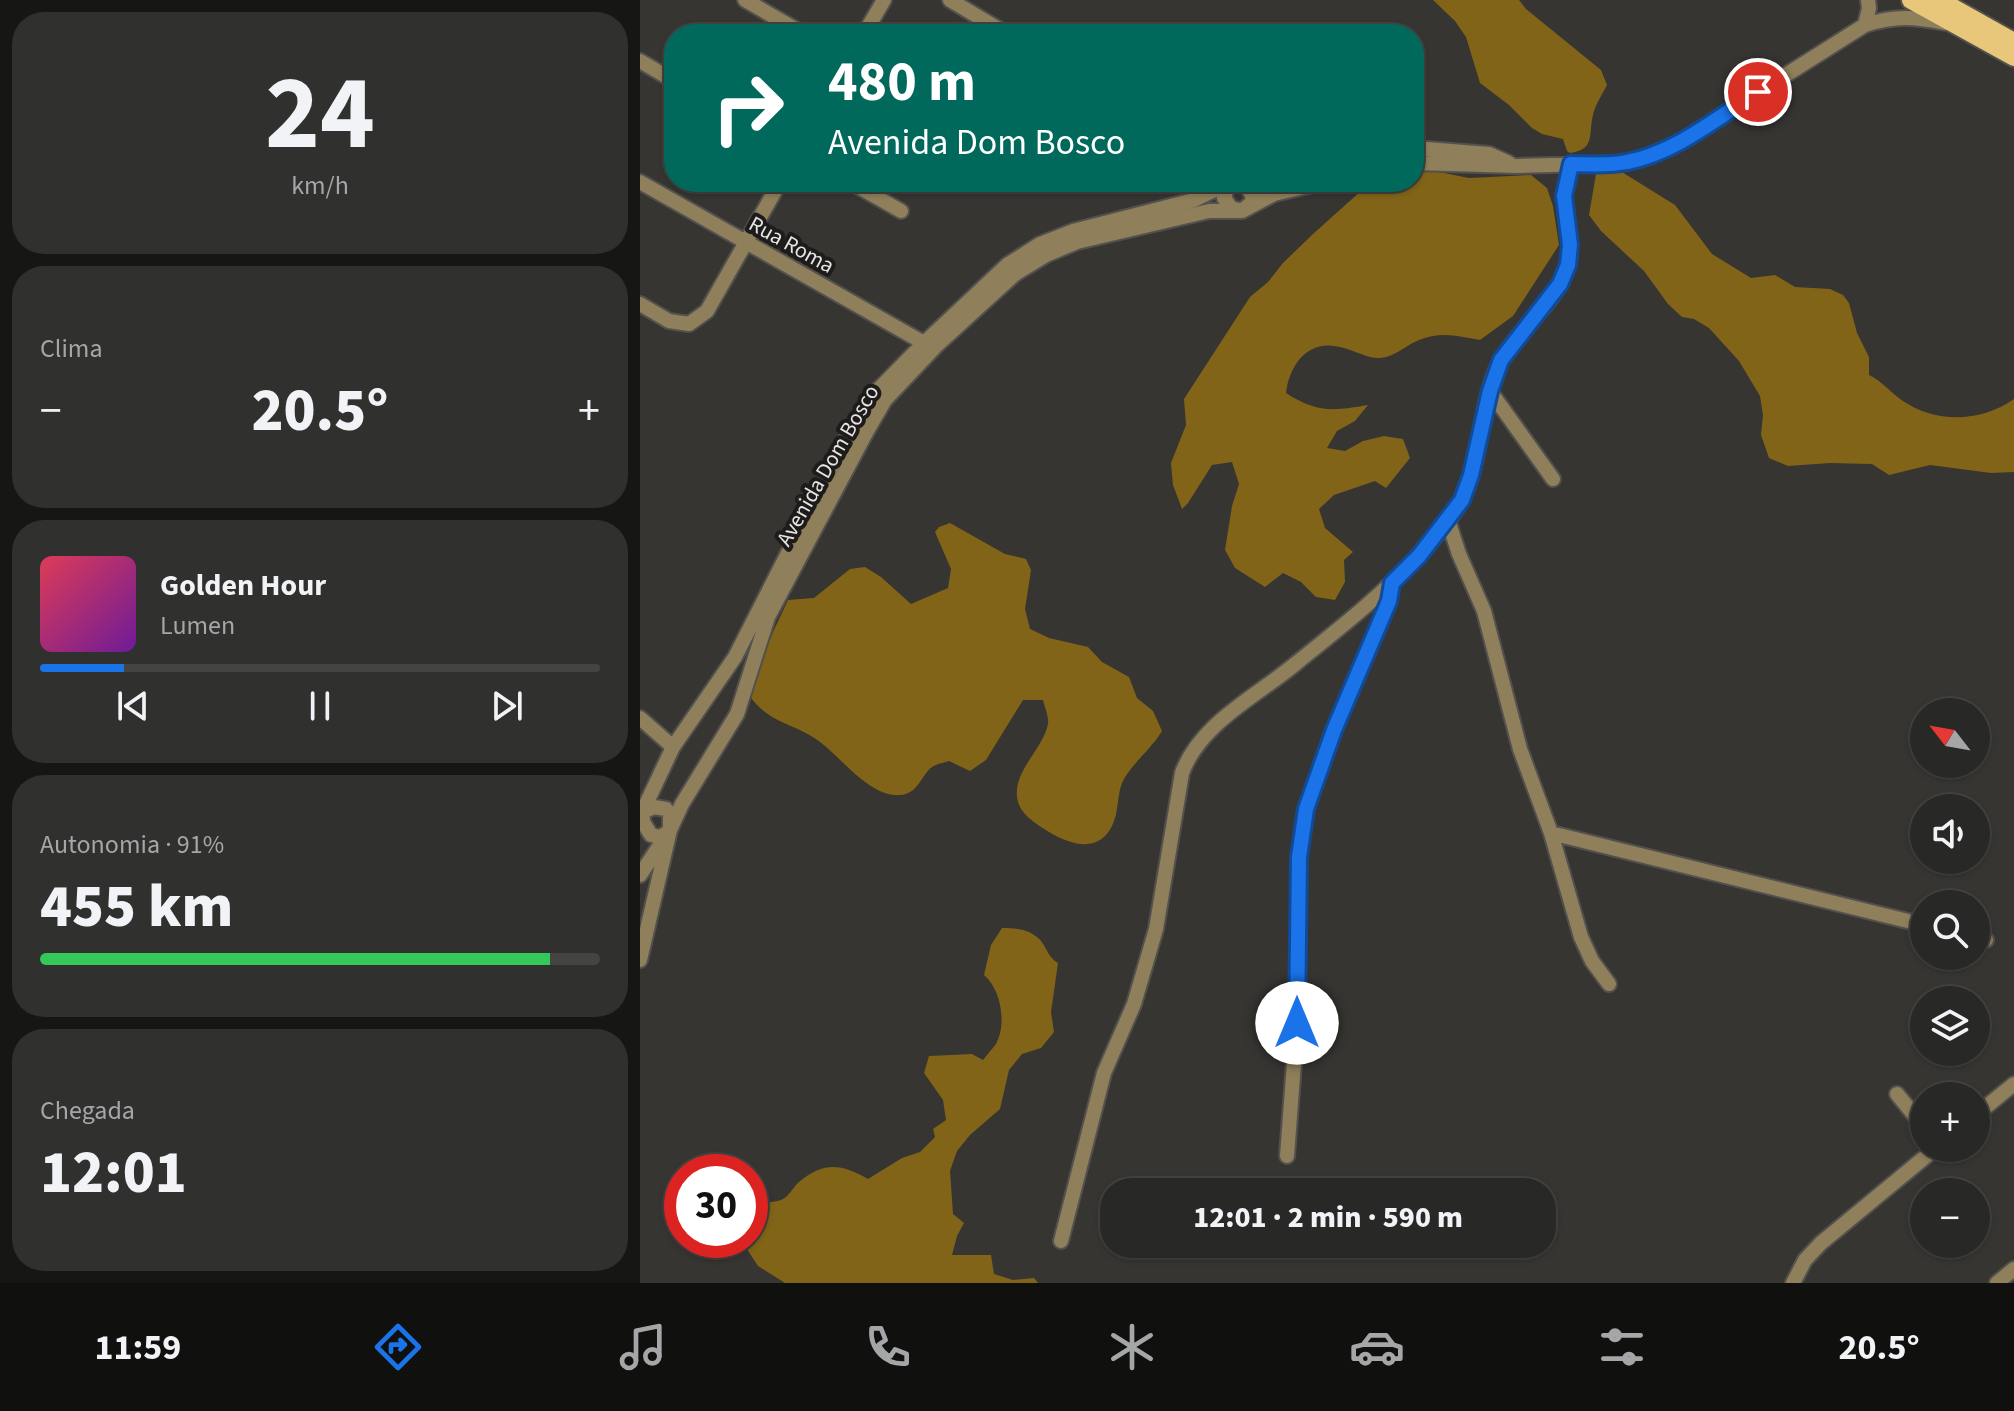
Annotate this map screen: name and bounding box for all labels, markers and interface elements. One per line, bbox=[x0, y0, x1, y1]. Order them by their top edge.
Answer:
text: 24 bbox=[265, 41, 375, 189]
text: 480 m bbox=[828, 43, 976, 122]
icon: right bbox=[696, 56, 800, 160]
pin bbox=[1724, 58, 1792, 126]
icon: arrive bbox=[1736, 70, 1780, 114]
text: Avenida Dom Bosco bbox=[828, 117, 1125, 168]
text: km/h bbox=[291, 167, 349, 204]
street label: Rua Roma bbox=[743, 208, 840, 282]
text: Clima bbox=[40, 330, 103, 367]
text: 20.5° bbox=[252, 369, 388, 454]
street label: Avenida Dom Bosco bbox=[769, 379, 887, 552]
text: − bbox=[40, 380, 62, 443]
text: + bbox=[578, 380, 600, 443]
text: Golden Hour bbox=[160, 564, 326, 607]
text: Lumen bbox=[160, 607, 235, 644]
icon: previous bbox=[111, 684, 155, 728]
icon: pause bbox=[298, 684, 342, 728]
icon: next bbox=[485, 684, 529, 728]
north arrow bbox=[1910, 698, 1990, 778]
map controls bbox=[1910, 698, 1990, 1258]
button: sound bbox=[1910, 794, 1990, 874]
text: Autonomia · 91% bbox=[40, 826, 224, 863]
text: 455 km bbox=[40, 865, 233, 950]
button: search bbox=[1910, 890, 1990, 970]
position arrow bbox=[1255, 981, 1339, 1065]
button: layers bbox=[1910, 986, 1990, 1066]
button: + bbox=[1910, 1082, 1990, 1162]
text: Chegada bbox=[40, 1092, 135, 1129]
text: 12:01 bbox=[40, 1131, 187, 1216]
speed limit sign: 30 bbox=[664, 1154, 768, 1258]
button: − bbox=[1910, 1178, 1990, 1258]
text: 12:01 · 2 min · 590 m bbox=[1193, 1196, 1463, 1239]
icon: directions bbox=[370, 1319, 426, 1375]
icon: music bbox=[615, 1319, 671, 1375]
icon: phone bbox=[860, 1319, 916, 1375]
icon: climate bbox=[1104, 1319, 1160, 1375]
icon: car bbox=[1349, 1319, 1405, 1375]
icon: filters bbox=[1594, 1319, 1650, 1375]
text: 11:59 bbox=[94, 1322, 181, 1373]
text: 20.5° bbox=[1839, 1322, 1920, 1373]

